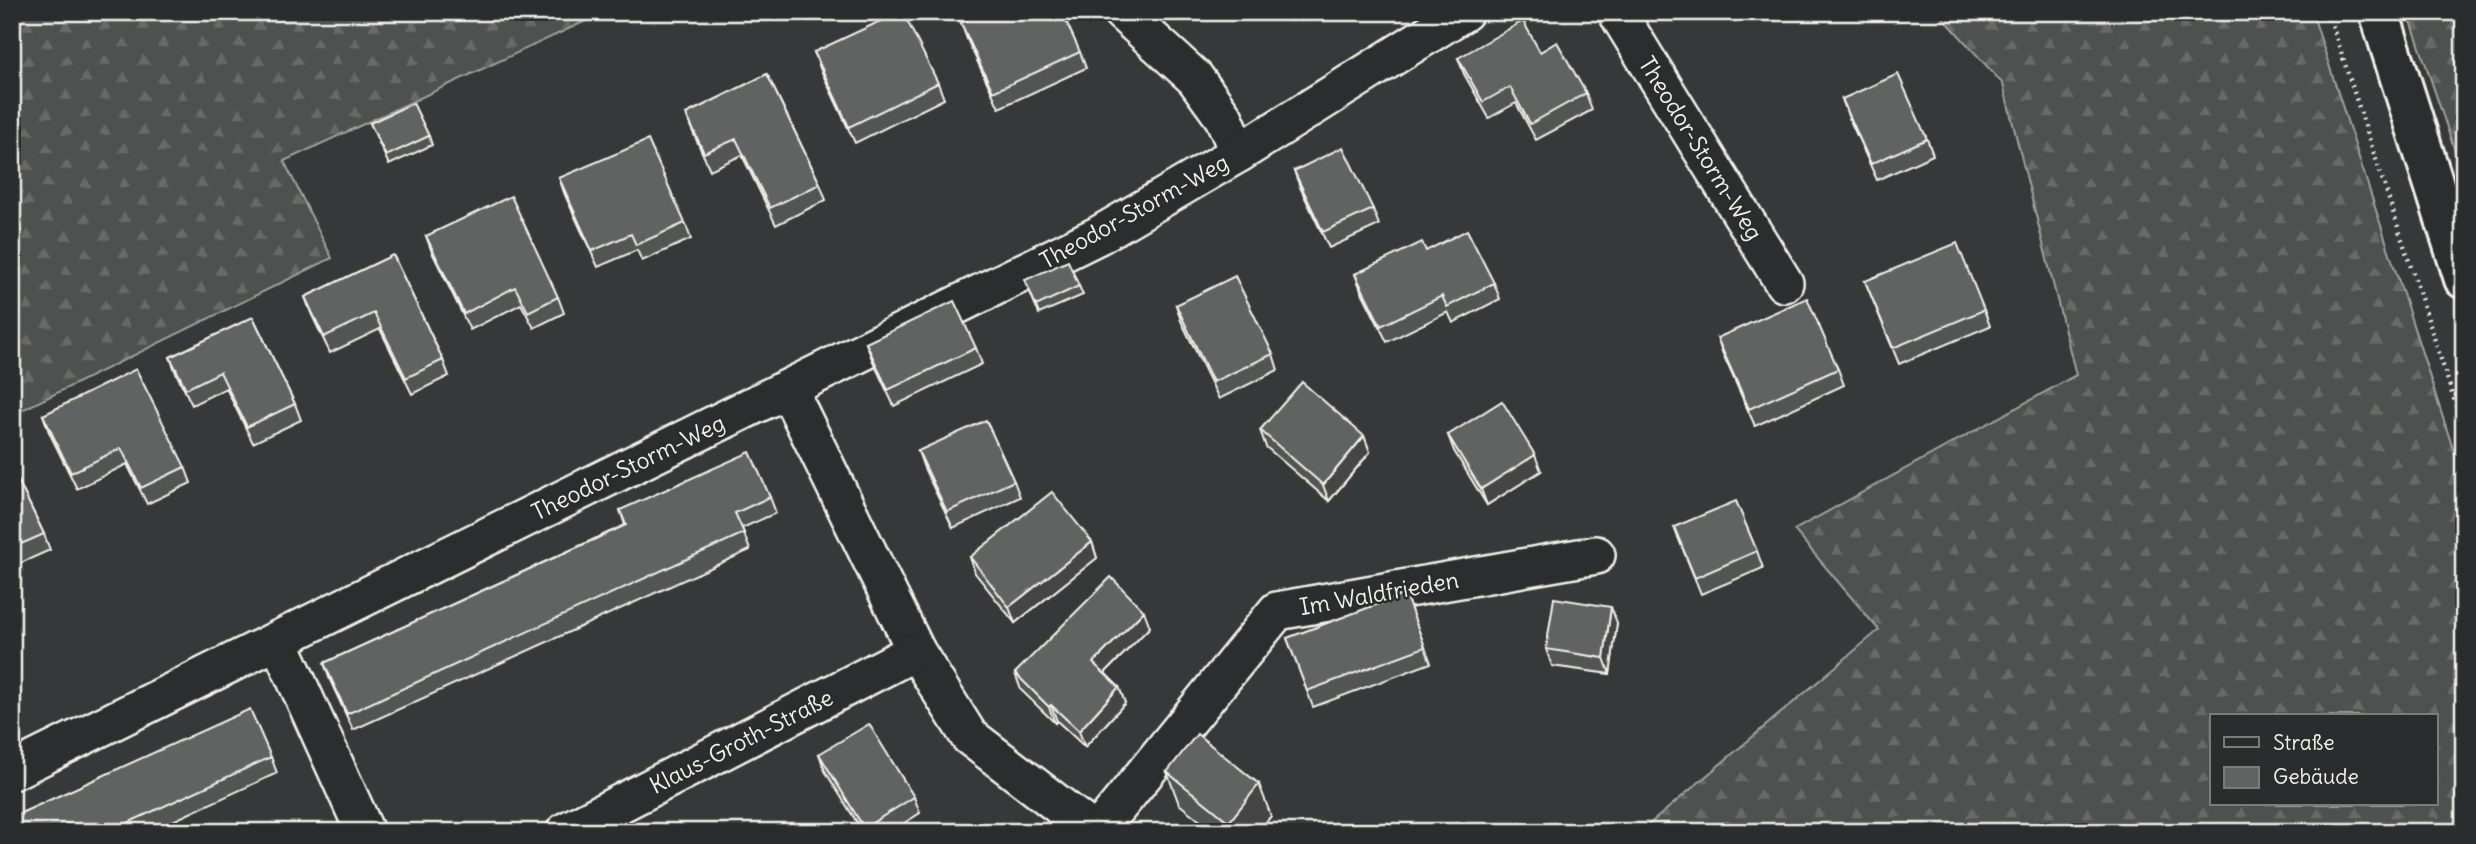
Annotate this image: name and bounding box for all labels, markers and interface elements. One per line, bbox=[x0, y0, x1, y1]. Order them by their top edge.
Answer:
street label: Theodor-Storm-Weg bbox=[1633, 51, 1769, 245]
street label: Theodor-Storm-Weg bbox=[1035, 147, 1233, 275]
street label: Theodor-Storm-Weg bbox=[527, 408, 729, 526]
street label: Im Waldfrieden bbox=[1297, 565, 1461, 621]
street label: Klaus-Groth-Straße bbox=[645, 682, 837, 800]
legend bbox=[2210, 714, 2438, 806]
text: Straße bbox=[2273, 729, 2334, 756]
text: Gebäude bbox=[2273, 763, 2359, 790]

